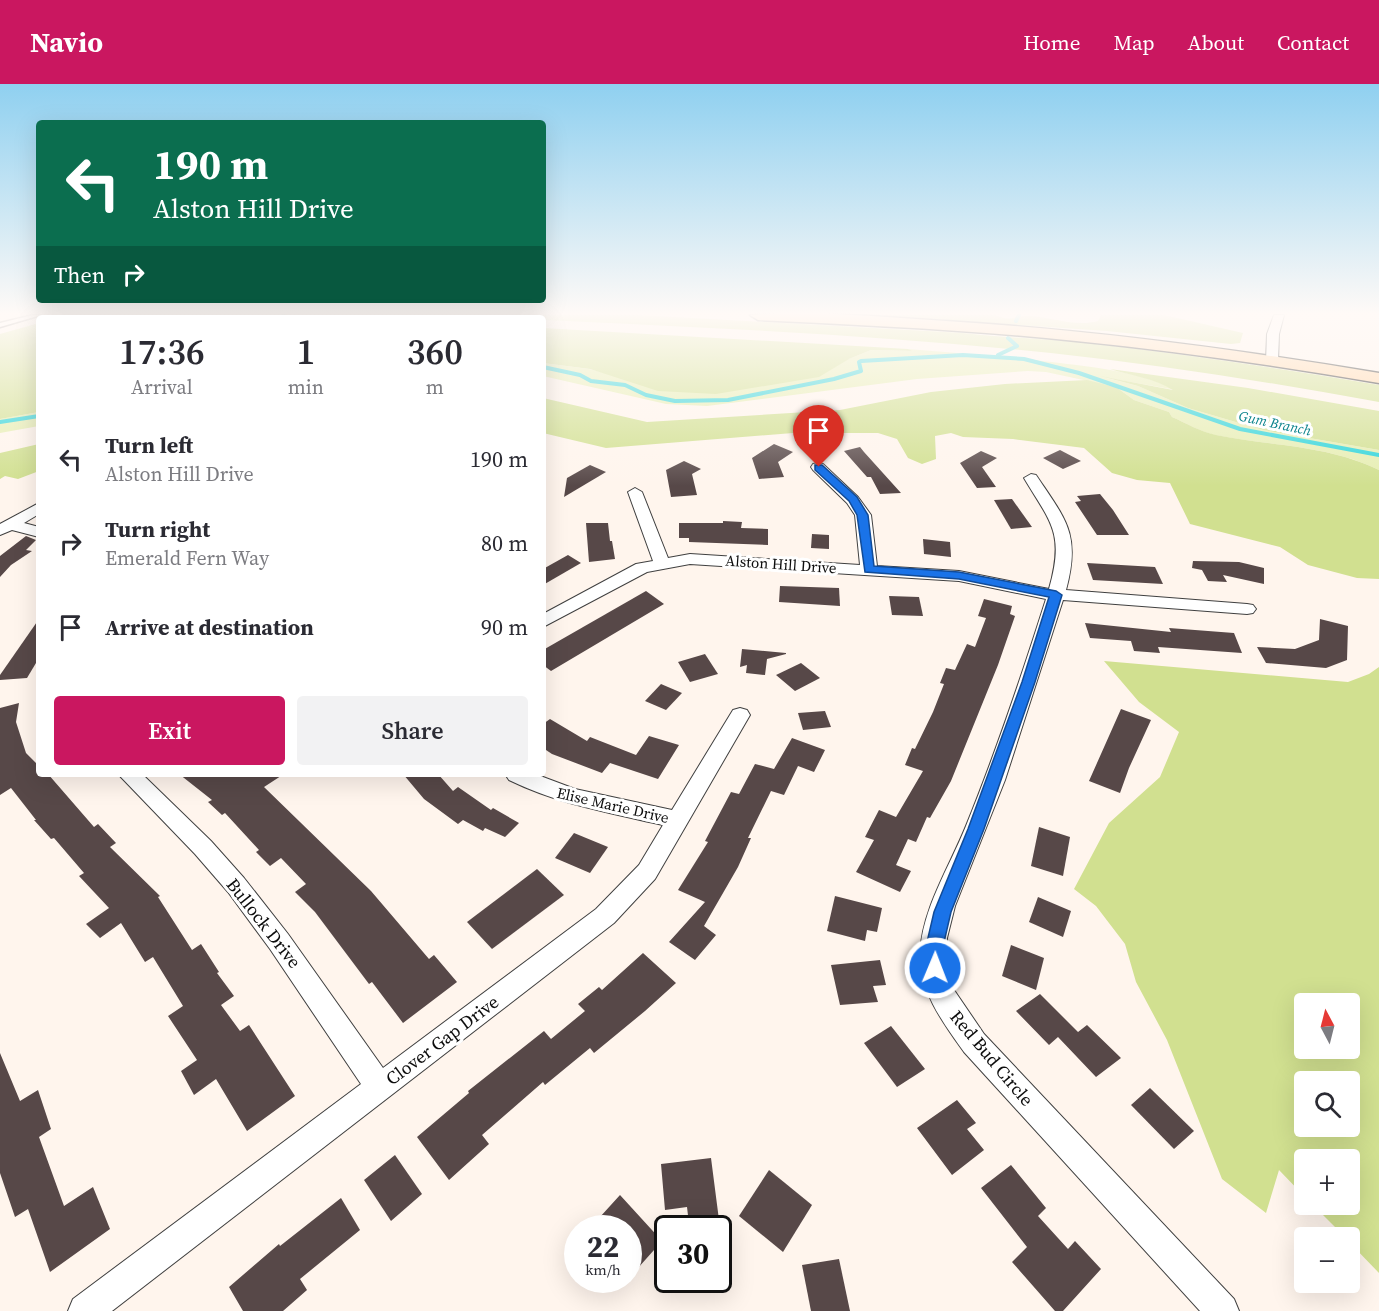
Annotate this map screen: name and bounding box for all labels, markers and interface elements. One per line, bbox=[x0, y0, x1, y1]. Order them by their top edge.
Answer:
text: Navio bbox=[30, 23, 103, 61]
text: Home bbox=[1023, 28, 1081, 57]
text: Map bbox=[1114, 28, 1155, 57]
text: About bbox=[1188, 28, 1244, 57]
text: Contact bbox=[1277, 28, 1349, 57]
text: 190 m bbox=[153, 135, 268, 193]
icon: left bbox=[54, 144, 132, 222]
text: Alston Hill Drive bbox=[153, 190, 354, 227]
icon: right bbox=[117, 258, 150, 291]
text: Then bbox=[54, 260, 105, 290]
text: 17:36 bbox=[119, 327, 205, 376]
text: 1 bbox=[296, 327, 315, 376]
text: 360 bbox=[407, 327, 463, 376]
text: Arrival bbox=[131, 373, 193, 401]
text: min bbox=[288, 373, 324, 401]
text: m bbox=[426, 373, 444, 401]
pin bbox=[793, 405, 844, 467]
water label: Gum Branch bbox=[1237, 406, 1313, 440]
icon: arrive bbox=[802, 414, 835, 447]
text: Turn left bbox=[105, 430, 193, 460]
icon: left bbox=[54, 443, 87, 476]
text: 190 m bbox=[470, 444, 528, 474]
text: Alston Hill Drive bbox=[105, 460, 254, 488]
text: Turn right bbox=[105, 514, 210, 544]
icon: right bbox=[54, 527, 87, 560]
text: 80 m bbox=[481, 528, 528, 558]
text: Emerald Fern Way bbox=[105, 544, 269, 572]
street label: Alston Hill Drive bbox=[725, 550, 838, 578]
icon: arrive bbox=[54, 611, 87, 644]
text: Arrive at destination bbox=[105, 612, 314, 642]
text: 90 m bbox=[481, 612, 528, 642]
button: Exit bbox=[54, 696, 285, 765]
button: Share bbox=[297, 696, 528, 765]
street label: Elise Marie Drive bbox=[555, 782, 672, 828]
street label: Bullock Drive bbox=[221, 873, 307, 973]
position arrow bbox=[903, 936, 967, 1000]
street label: Clover Gap Drive bbox=[380, 989, 504, 1091]
north arrow bbox=[1294, 993, 1360, 1059]
map controls bbox=[1294, 993, 1360, 1293]
street label: Red Bud Circle bbox=[944, 1005, 1040, 1111]
button: search bbox=[1294, 1071, 1360, 1137]
button: + bbox=[1294, 1149, 1360, 1215]
speed limit sign: 30 bbox=[654, 1215, 732, 1293]
text: 22 bbox=[587, 1226, 619, 1267]
button: − bbox=[1294, 1227, 1360, 1293]
text: km/h bbox=[585, 1259, 621, 1280]

